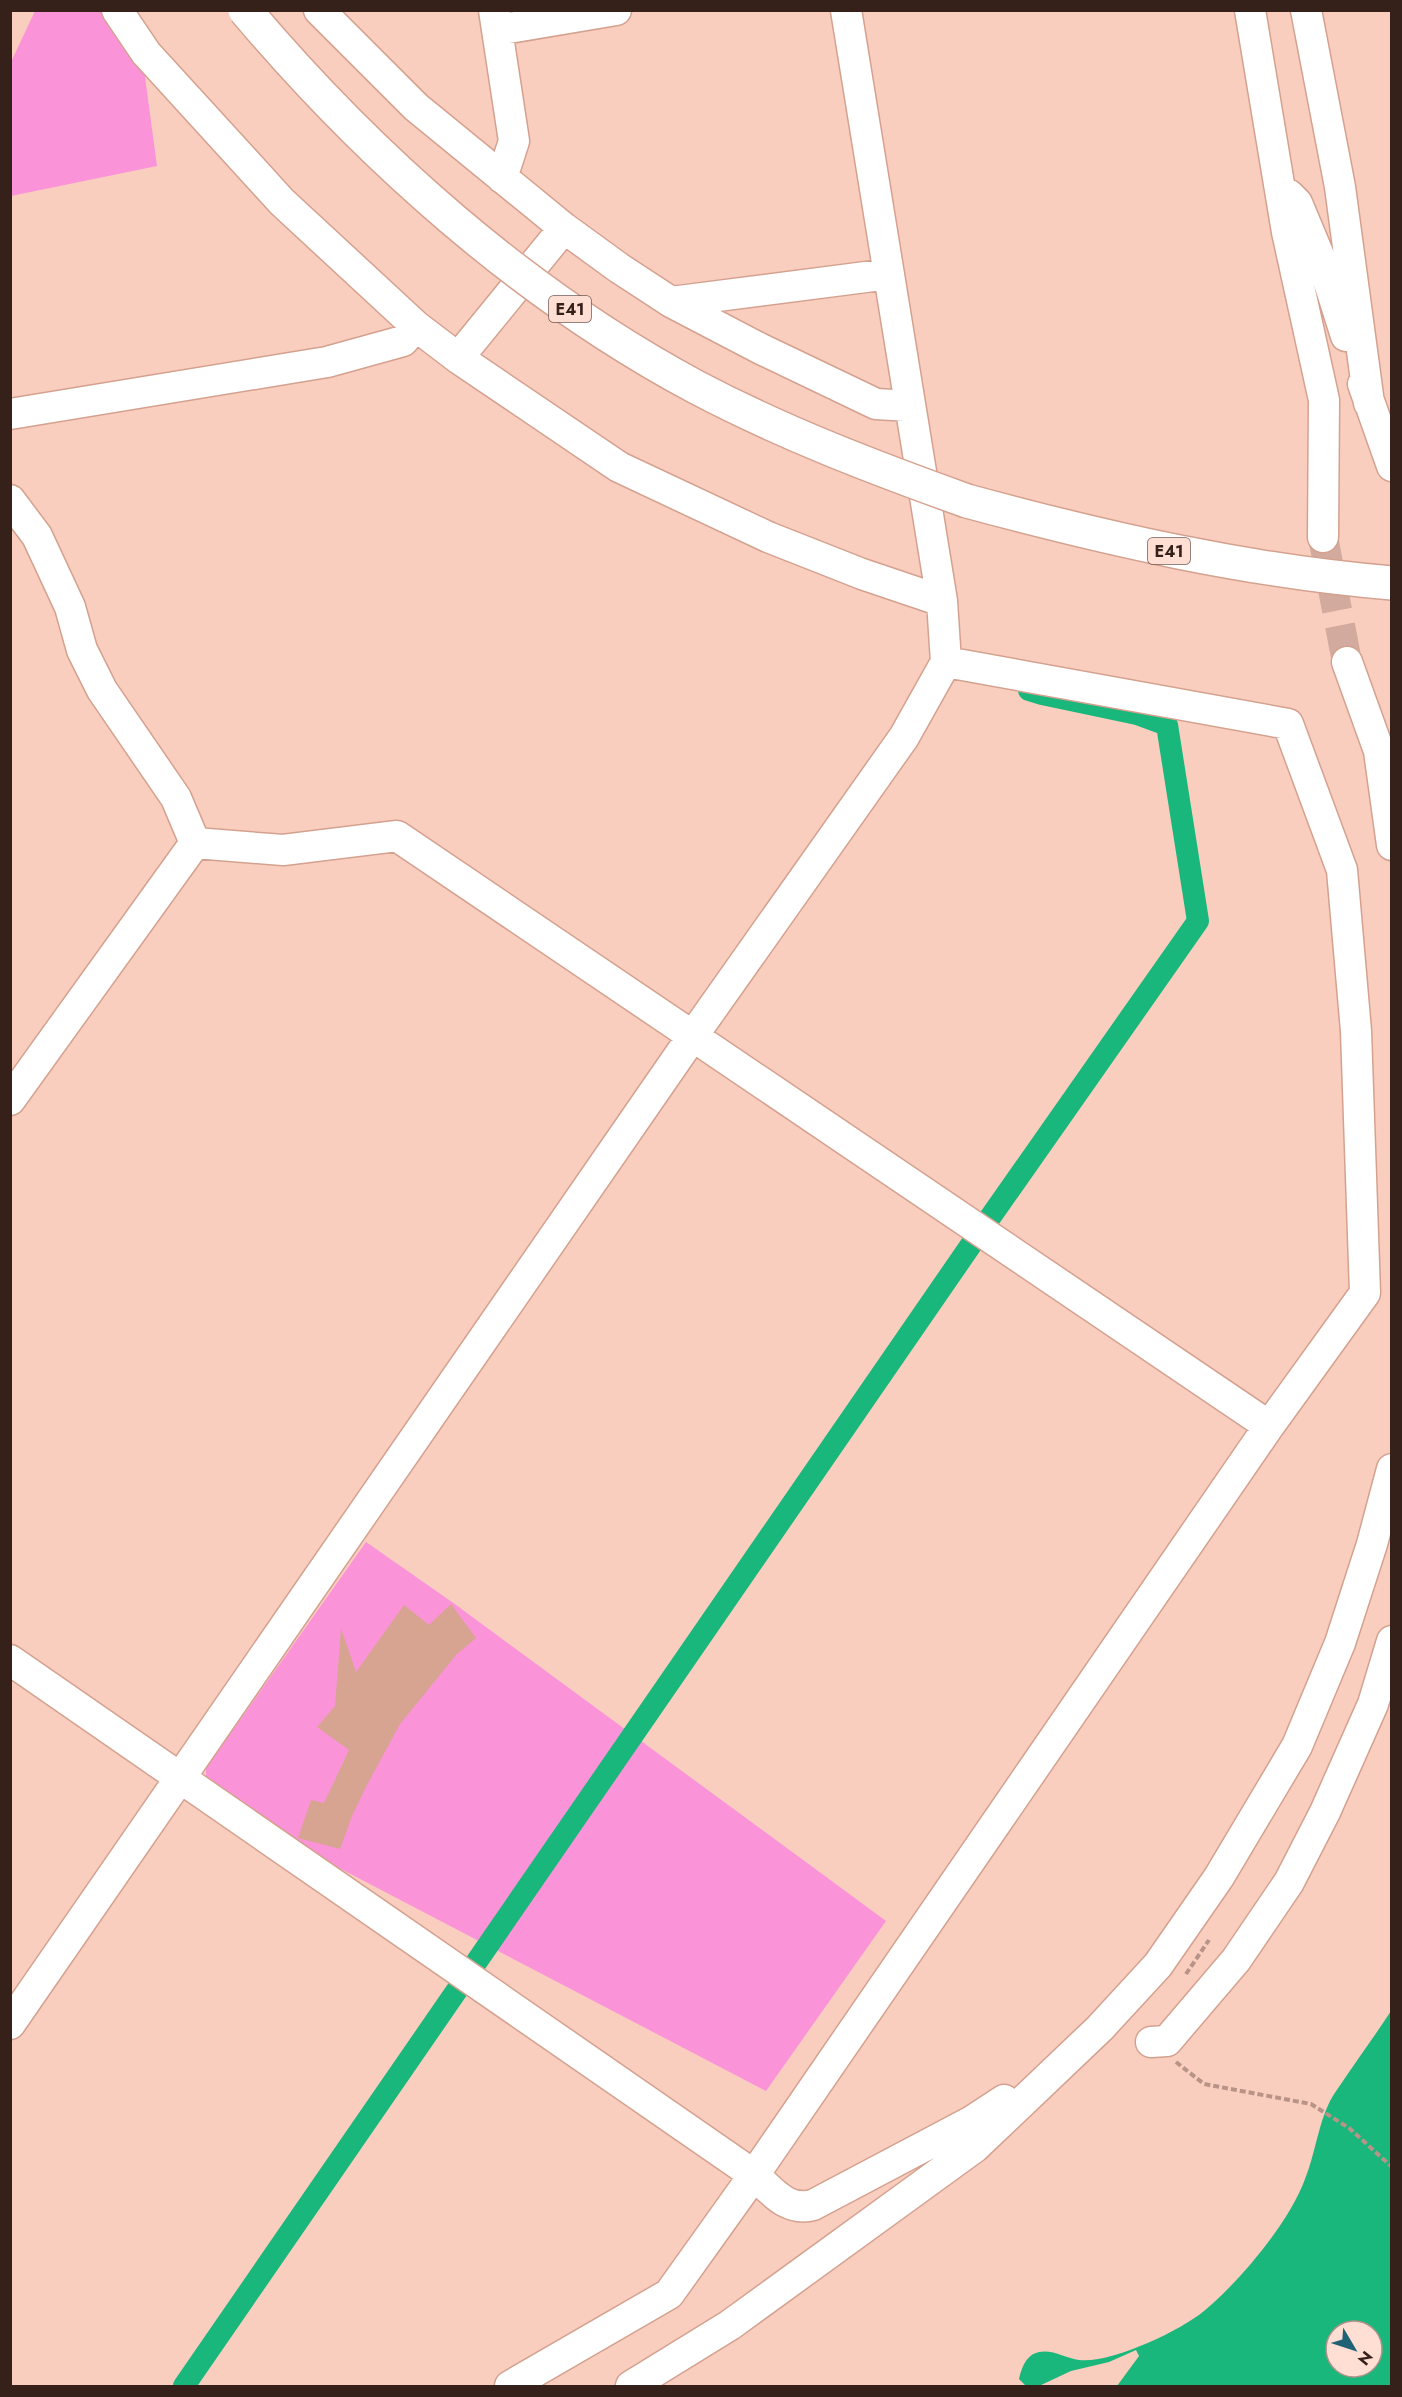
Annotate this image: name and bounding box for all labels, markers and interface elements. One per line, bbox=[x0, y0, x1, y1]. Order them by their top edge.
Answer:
road number: E41 bbox=[549, 296, 591, 322]
road number: E41 bbox=[1148, 538, 1190, 564]
north arrow bbox=[1324, 2319, 1384, 2379]
text: N bbox=[1352, 2346, 1378, 2370]

